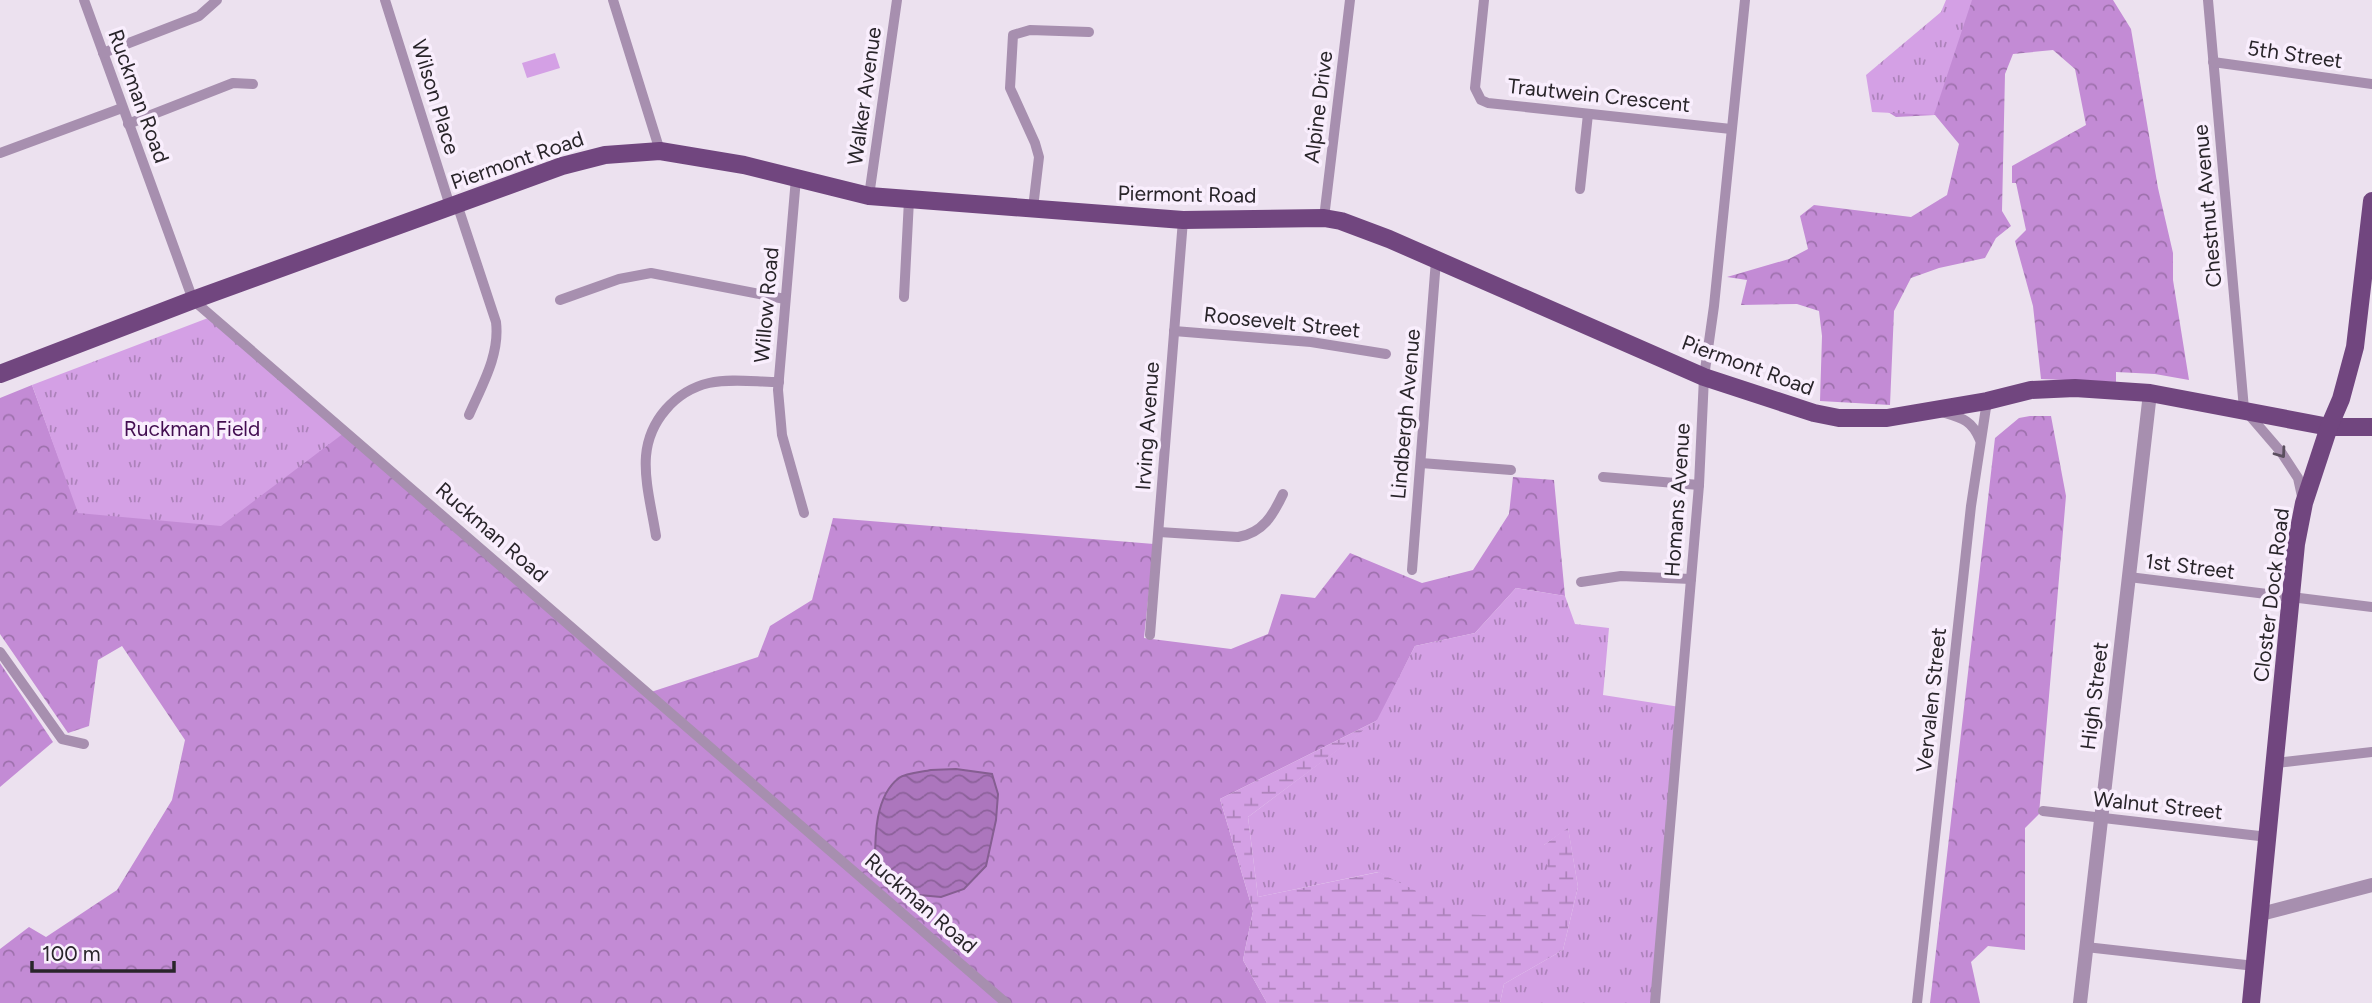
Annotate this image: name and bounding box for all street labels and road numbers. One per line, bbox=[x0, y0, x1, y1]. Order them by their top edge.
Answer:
street label: Walker Avenue bbox=[842, 25, 886, 167]
street label: Ruckman Road bbox=[103, 26, 175, 166]
street label: 5th Street bbox=[2246, 35, 2344, 73]
street label: Wilson Place bbox=[407, 37, 465, 157]
street label: Alpine Drive bbox=[1299, 49, 1337, 165]
street label: Trautwein Crescent bbox=[1506, 73, 1692, 117]
street label: Chestnut Avenue bbox=[2187, 123, 2227, 289]
street label: Piermont Road bbox=[447, 126, 587, 194]
street label: Piermont Road bbox=[1117, 180, 1257, 208]
street label: Willow Road bbox=[748, 246, 784, 364]
street label: Roosevelt Street bbox=[1203, 301, 1362, 343]
street label: Lindbergh Avenue bbox=[1385, 328, 1425, 500]
street label: Piermont Road bbox=[1678, 330, 1818, 400]
street label: Irving Avenue bbox=[1130, 361, 1164, 491]
street label: Homans Avenue bbox=[1659, 422, 1695, 578]
street label: Ruckman Road bbox=[431, 477, 553, 587]
street label: Closter Dock Road bbox=[2248, 507, 2294, 683]
street label: 1st Street bbox=[2144, 548, 2236, 584]
street label: Vervalen Street bbox=[1911, 626, 1951, 774]
street label: High Street bbox=[2075, 640, 2113, 751]
street label: Walnut Street bbox=[2092, 786, 2224, 824]
street label: Ruckman Road bbox=[860, 848, 982, 958]

